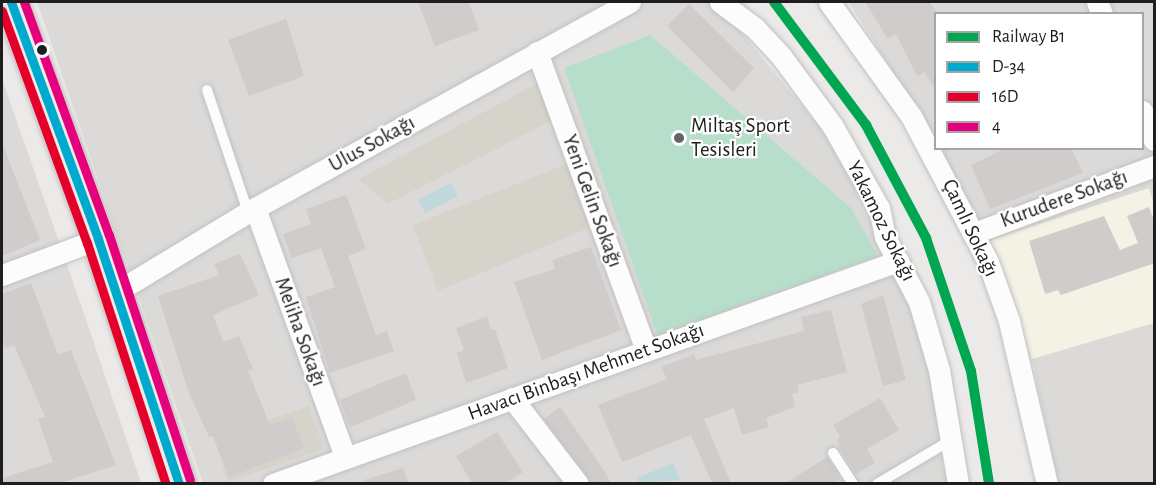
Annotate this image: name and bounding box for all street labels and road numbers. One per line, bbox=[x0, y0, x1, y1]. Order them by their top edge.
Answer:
street label: Ulus Sokağı bbox=[325, 110, 419, 178]
street label: Yeni Gelin Sokağı bbox=[556, 131, 628, 271]
street label: Yakamoz Sokağı bbox=[841, 157, 921, 285]
street label: Kurudere Sokağı bbox=[997, 164, 1131, 234]
street label: Çamlı Sokağı bbox=[936, 175, 1004, 281]
street label: Meliha Sokağı bbox=[269, 274, 331, 390]
street label: Havacı Binbaşı Mehmet Sokağı bbox=[465, 318, 707, 426]

